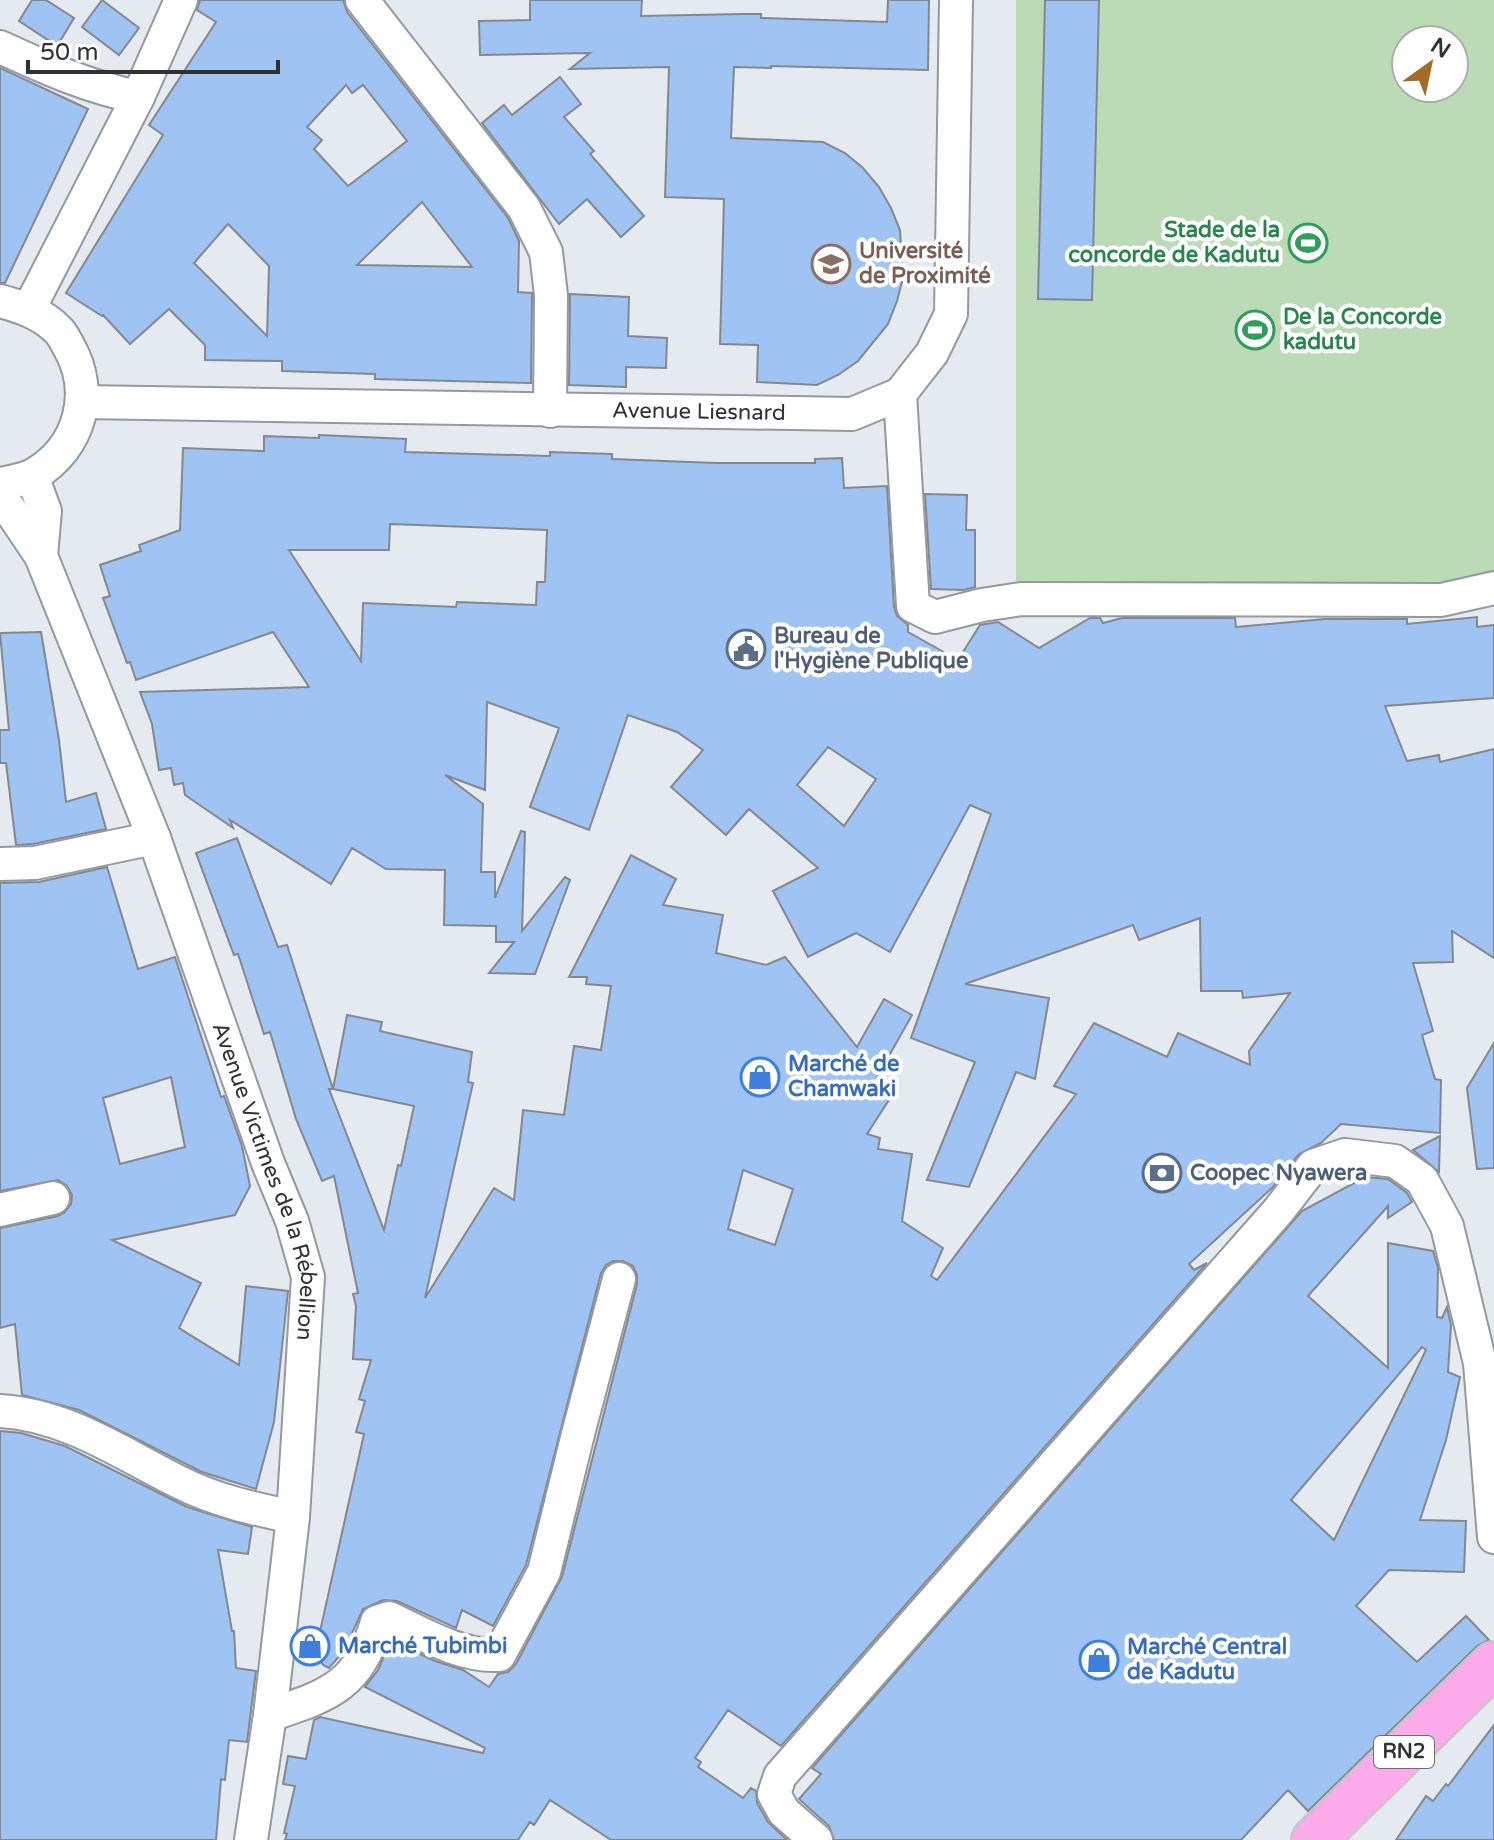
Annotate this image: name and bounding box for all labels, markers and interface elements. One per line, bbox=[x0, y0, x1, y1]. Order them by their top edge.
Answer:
scale bar bbox=[28, 24, 278, 74]
north arrow bbox=[1390, 24, 1470, 104]
text: N bbox=[1426, 32, 1455, 64]
text: 50 m bbox=[40, 38, 98, 67]
place label: Stade de la concorde de Kadutu bbox=[1068, 217, 1280, 268]
sports icon: Stade de la concorde de Kadutu bbox=[1287, 222, 1329, 264]
place label: Université de Proximité bbox=[859, 238, 991, 289]
school or university icon: Université de Proximité bbox=[810, 243, 852, 285]
place label: De la Concorde kadutu bbox=[1283, 304, 1442, 355]
sports icon: De la Concorde kadutu bbox=[1234, 309, 1276, 351]
street label: Avenue Liesnard bbox=[612, 397, 786, 426]
place label: Bureau de l'Hygiène Publique bbox=[774, 623, 968, 674]
public building icon: Bureau de l'Hygiène Publique bbox=[725, 628, 767, 670]
street label: Avenue Victimes de la Rébellion bbox=[207, 1019, 321, 1341]
place label: Marché de Chamwaki bbox=[788, 1051, 899, 1102]
shop icon: Marché de Chamwaki bbox=[739, 1056, 781, 1098]
bank icon: Coopec Nyawera bbox=[1141, 1152, 1183, 1194]
place label: Coopec Nyawera bbox=[1190, 1160, 1367, 1186]
shop icon: Marché Tubimbi bbox=[289, 1625, 331, 1667]
place label: Marché Tubimbi bbox=[338, 1633, 507, 1659]
place label: Marché Central de Kadutu bbox=[1127, 1634, 1287, 1685]
shop icon: Marché Central de Kadutu bbox=[1078, 1639, 1120, 1681]
road number: RN2 bbox=[1374, 1736, 1434, 1768]

